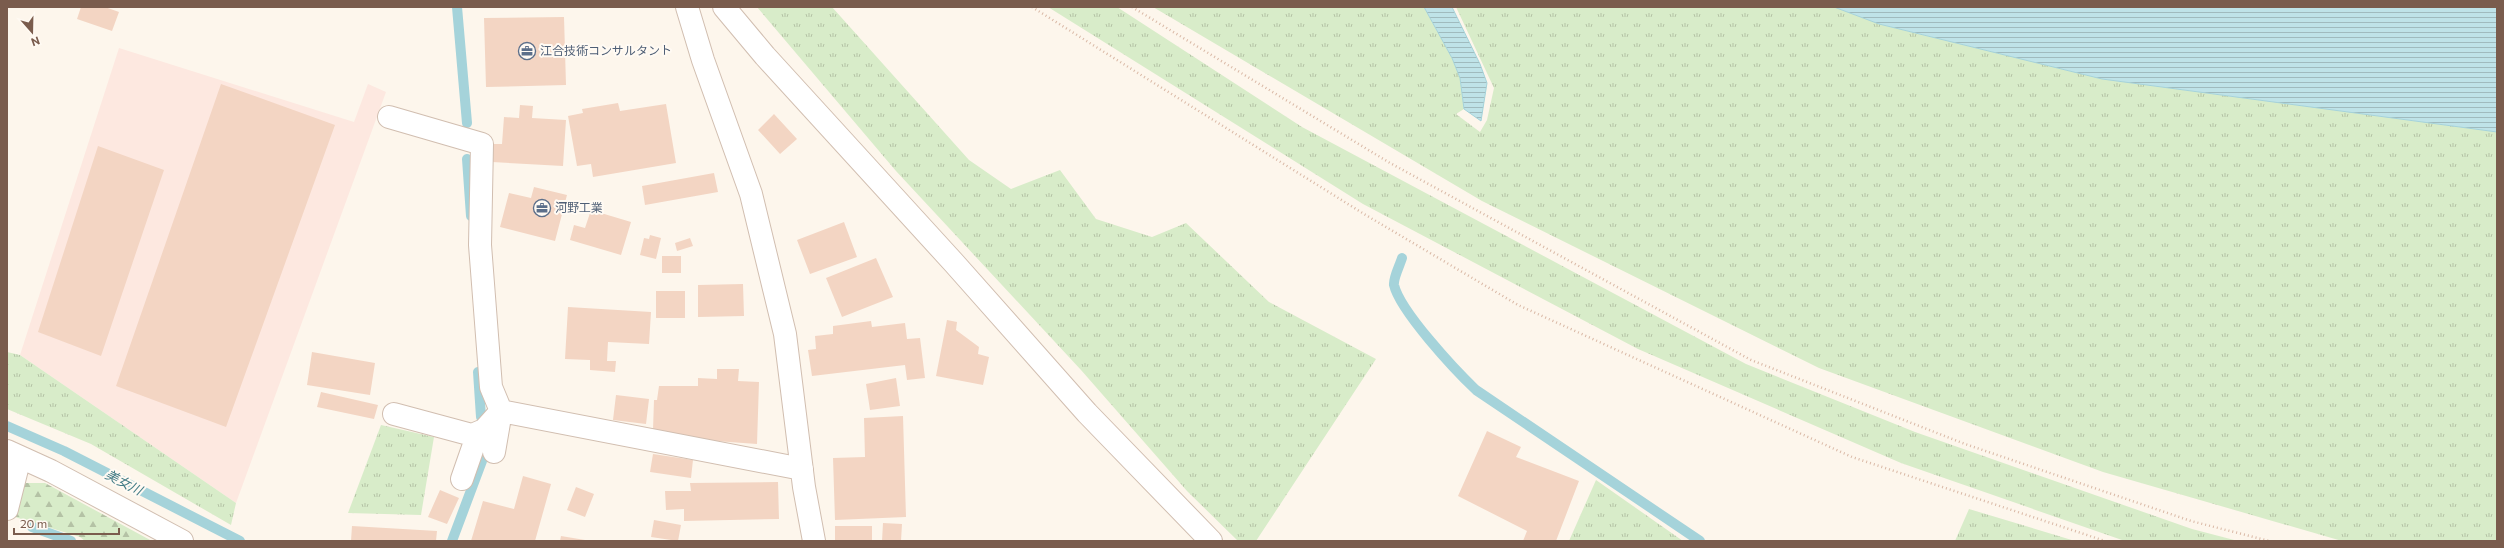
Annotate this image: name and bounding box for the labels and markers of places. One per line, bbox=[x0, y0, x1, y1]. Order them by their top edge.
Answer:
office icon: 江合技術コンサルタント bbox=[517, 41, 537, 61]
place label: 江合技術コンサルタント bbox=[540, 43, 672, 57]
office icon: 河野工業 bbox=[532, 198, 552, 218]
place label: 河野工業 bbox=[555, 200, 603, 214]

